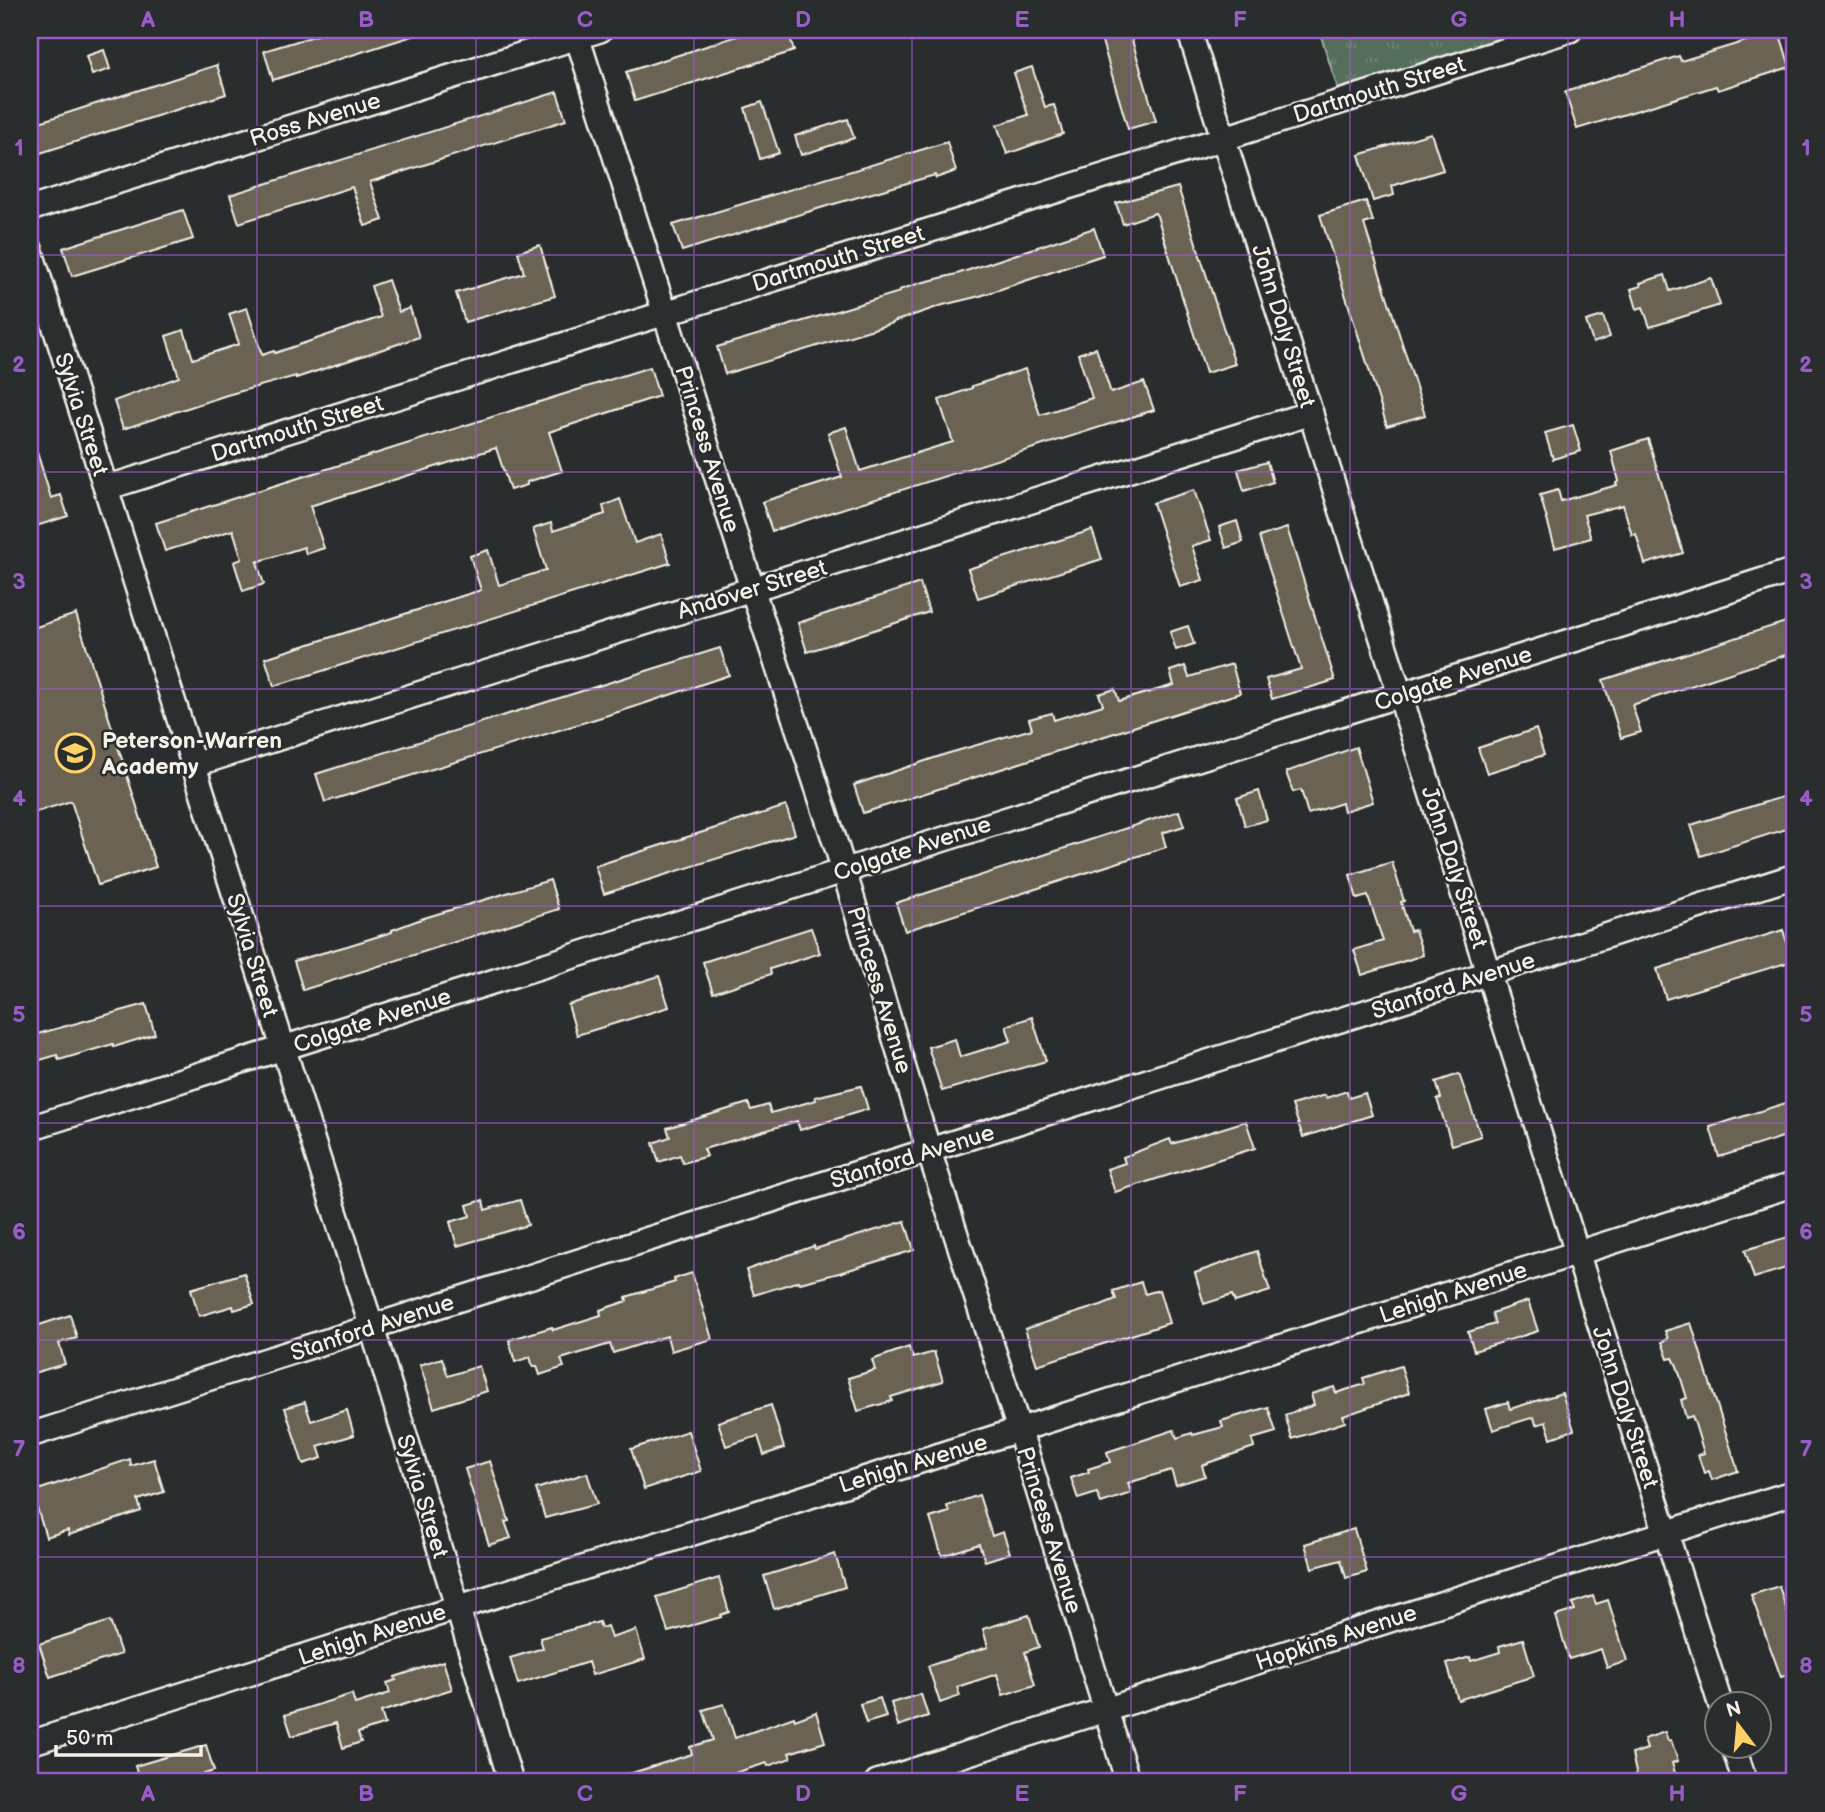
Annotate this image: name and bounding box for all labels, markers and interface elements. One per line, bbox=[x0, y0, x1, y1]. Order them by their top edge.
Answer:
text: A bbox=[140, 6, 156, 34]
text: B bbox=[358, 6, 374, 34]
text: C bbox=[577, 6, 593, 34]
text: D bbox=[795, 6, 811, 34]
text: E bbox=[1015, 6, 1030, 34]
text: F bbox=[1233, 6, 1247, 34]
text: G bbox=[1451, 6, 1468, 34]
text: H bbox=[1668, 6, 1686, 34]
street label: Dartmouth Street bbox=[1290, 50, 1469, 129]
street label: Ross Avenue bbox=[246, 87, 384, 153]
text: 1 bbox=[14, 134, 24, 162]
text: 1 bbox=[1801, 134, 1811, 162]
street label: Dartmouth Street bbox=[749, 219, 928, 298]
street label: John Daly Street bbox=[1245, 241, 1321, 411]
street label: Sylvia Street bbox=[48, 349, 114, 479]
text: 2 bbox=[12, 351, 26, 379]
text: 2 bbox=[1799, 351, 1813, 379]
street label: Princess Avenue bbox=[668, 362, 746, 536]
street label: Dartmouth Street bbox=[208, 389, 387, 468]
street label: Andover Street bbox=[674, 554, 830, 626]
text: 3 bbox=[12, 568, 26, 596]
text: 3 bbox=[1799, 568, 1813, 596]
street label: Colgate Avenue bbox=[1371, 640, 1536, 718]
place label: Peterson-Warren Academy bbox=[101, 727, 282, 781]
school or university icon: Peterson-Warren Academy bbox=[54, 732, 96, 774]
street label: John Daly Street bbox=[1415, 783, 1493, 952]
text: 4 bbox=[12, 785, 26, 813]
text: 4 bbox=[1799, 785, 1813, 813]
street label: Colgate Avenue bbox=[830, 810, 995, 888]
street label: Sylvia Street bbox=[220, 890, 284, 1020]
street label: Princess Avenue bbox=[840, 903, 918, 1077]
street label: Stanford Avenue bbox=[1368, 946, 1539, 1026]
street label: Colgate Avenue bbox=[290, 982, 455, 1060]
text: 5 bbox=[12, 1001, 26, 1029]
text: 5 bbox=[1799, 1001, 1813, 1029]
street label: Stanford Avenue bbox=[827, 1119, 998, 1195]
text: 6 bbox=[12, 1218, 26, 1246]
text: 6 bbox=[1799, 1218, 1813, 1246]
street label: Lehigh Avenue bbox=[1376, 1256, 1531, 1330]
street label: Stanford Avenue bbox=[287, 1288, 458, 1368]
street label: John Daly Street bbox=[1586, 1323, 1664, 1492]
street label: Lehigh Avenue bbox=[836, 1428, 991, 1500]
street label: Sylvia Street bbox=[390, 1431, 454, 1561]
text: 7 bbox=[13, 1435, 26, 1463]
text: 7 bbox=[1800, 1435, 1813, 1463]
street label: Princess Avenue bbox=[1010, 1443, 1088, 1617]
street label: Lehigh Avenue bbox=[295, 1598, 450, 1672]
street label: Hopkins Avenue bbox=[1252, 1599, 1420, 1677]
text: 8 bbox=[12, 1652, 26, 1680]
text: 8 bbox=[1799, 1652, 1813, 1680]
north arrow bbox=[1702, 1689, 1772, 1759]
text: N bbox=[1724, 1697, 1744, 1723]
scale bar bbox=[56, 1714, 201, 1758]
text: 50 m bbox=[66, 1726, 113, 1751]
text: A bbox=[140, 1780, 156, 1808]
text: B bbox=[358, 1780, 374, 1808]
text: C bbox=[577, 1780, 593, 1808]
text: D bbox=[795, 1780, 811, 1808]
text: E bbox=[1015, 1780, 1030, 1808]
text: F bbox=[1233, 1780, 1247, 1808]
text: G bbox=[1451, 1780, 1468, 1808]
text: H bbox=[1668, 1780, 1686, 1808]

